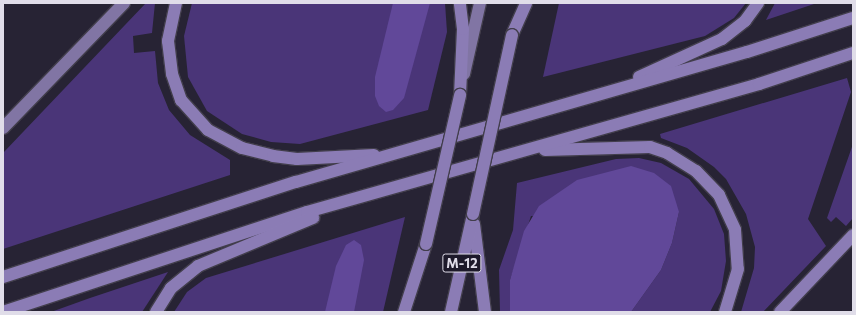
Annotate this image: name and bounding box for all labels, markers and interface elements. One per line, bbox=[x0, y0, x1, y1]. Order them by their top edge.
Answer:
road number: М-12 bbox=[442, 252, 482, 274]

